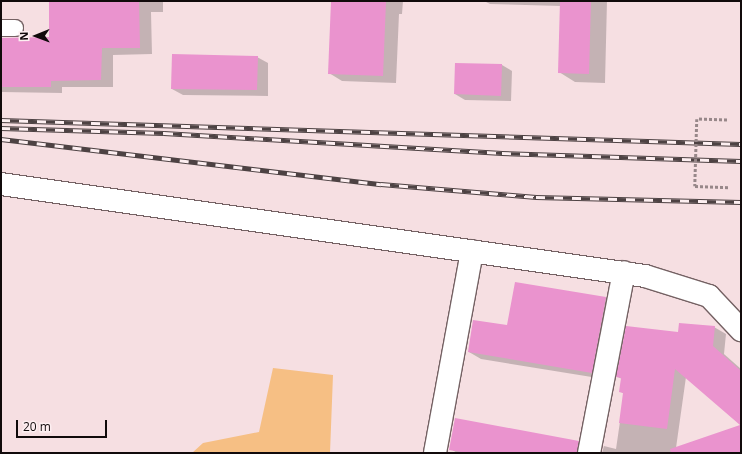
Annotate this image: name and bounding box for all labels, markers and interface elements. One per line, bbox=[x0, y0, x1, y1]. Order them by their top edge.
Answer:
north arrow bbox=[16, 16, 56, 56]
text: N bbox=[16, 32, 31, 41]
scale bar bbox=[18, 412, 109, 438]
text: 20 m bbox=[23, 418, 51, 435]

